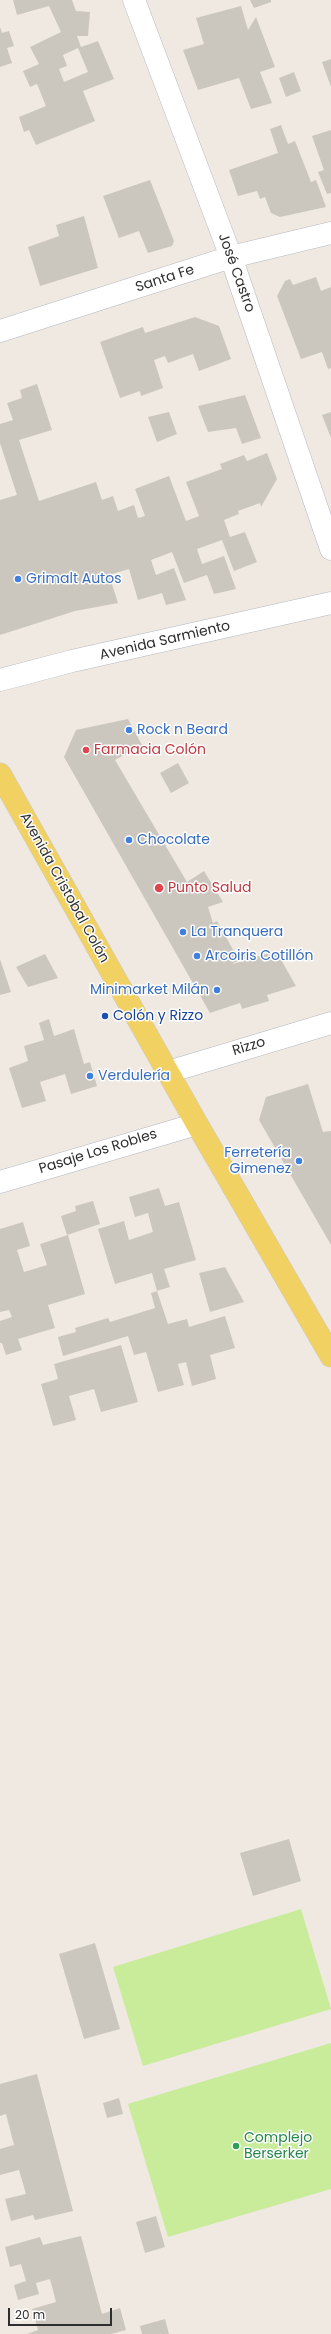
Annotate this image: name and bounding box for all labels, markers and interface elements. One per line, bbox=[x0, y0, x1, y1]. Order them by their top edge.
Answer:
street label: José Castro bbox=[214, 231, 258, 315]
street label: Santa Fe bbox=[134, 262, 196, 296]
place label: Grimalt Autos bbox=[26, 571, 121, 587]
marker: Grimalt Autos bbox=[13, 574, 23, 584]
street label: Avenida Sarmiento bbox=[98, 618, 232, 664]
place label: Rock n Beard bbox=[137, 722, 228, 738]
marker: Rock n Beard bbox=[124, 725, 134, 735]
place label: Farmacia Colón bbox=[94, 742, 206, 758]
marker: Farmacia Colón bbox=[81, 745, 91, 755]
street label: Avenida Cristobal Colón bbox=[16, 810, 112, 966]
place label: Chocolate bbox=[137, 832, 210, 848]
marker: Chocolate bbox=[124, 835, 134, 845]
place label: Punto Salud bbox=[168, 880, 251, 896]
marker: Punto Salud bbox=[153, 882, 165, 894]
place label: La Tranquera bbox=[191, 924, 283, 940]
marker: La Tranquera bbox=[178, 927, 188, 937]
place label: Arcoiris Cotillón bbox=[205, 948, 313, 964]
marker: Arcoiris Cotillón bbox=[192, 951, 202, 961]
place label: Minimarket Milán bbox=[90, 982, 209, 998]
marker: Minimarket Milán bbox=[212, 985, 222, 995]
place label: Colón y Rizzo bbox=[113, 1008, 203, 1024]
marker: Colón y Rizzo bbox=[100, 1011, 110, 1021]
street label: Rizzo bbox=[230, 1034, 268, 1060]
place label: Verdulería bbox=[98, 1068, 170, 1084]
marker: Verdulería bbox=[85, 1071, 95, 1081]
street label: Pasaje Los Robles bbox=[37, 1126, 159, 1178]
place label: Ferretería Gimenez bbox=[224, 1145, 291, 1178]
marker: Ferretería Gimenez bbox=[294, 1156, 304, 1166]
place label: Complejo Berserker bbox=[244, 2130, 312, 2162]
marker: Complejo Berserker bbox=[231, 2141, 241, 2151]
scale bar bbox=[10, 2300, 114, 2326]
text: 20 m bbox=[15, 2306, 45, 2323]

